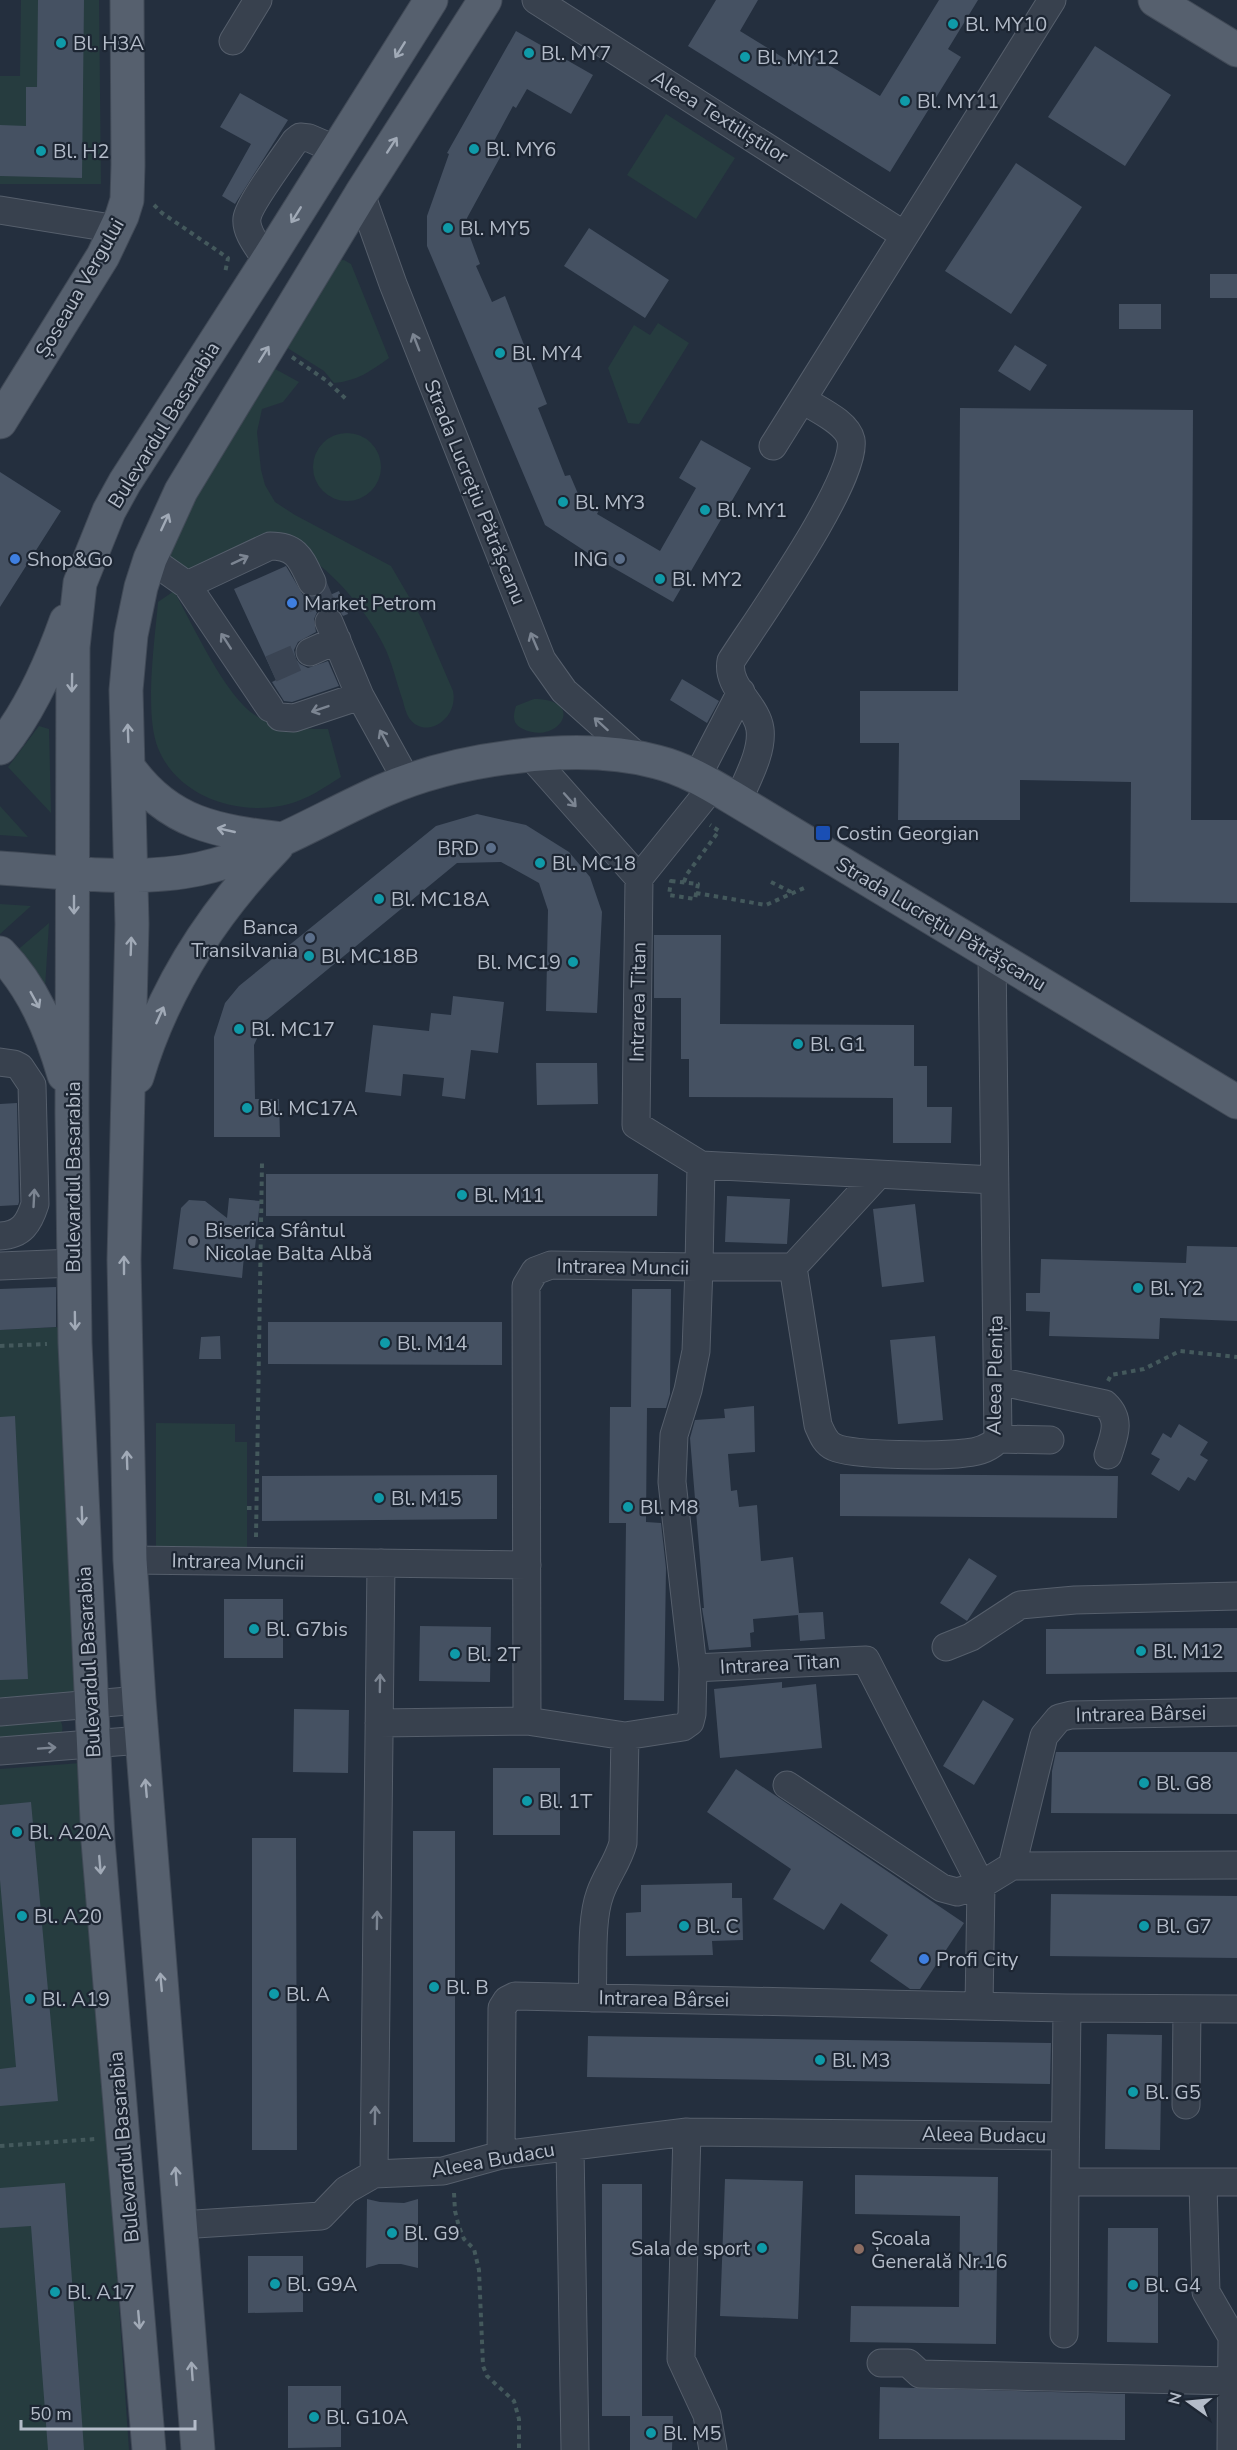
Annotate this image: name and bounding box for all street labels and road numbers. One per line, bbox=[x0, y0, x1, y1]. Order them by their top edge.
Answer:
street label: Aleea Textiliștilor bbox=[647, 64, 793, 170]
street label: Șoseaua Vergului bbox=[29, 214, 131, 362]
street label: Bulevardul Basarabia bbox=[102, 337, 226, 513]
street label: Strada Lucrețiu Pătrășcanu bbox=[417, 375, 533, 609]
street label: Strada Lucrețiu Pătrășcanu bbox=[831, 850, 1051, 998]
street label: Intrarea Titan bbox=[623, 942, 653, 1062]
street label: Bulevardul Basarabia bbox=[60, 1081, 87, 1273]
street label: Intrarea Muncii bbox=[556, 1252, 690, 1282]
street label: Aleea Plenița bbox=[980, 1315, 1010, 1435]
street label: Intrarea Muncii bbox=[171, 1547, 305, 1577]
street label: Bulevardul Basarabia bbox=[71, 1566, 107, 1758]
street label: Intrarea Titan bbox=[719, 1647, 841, 1681]
street label: Intrarea Bârsei bbox=[1075, 1699, 1207, 1729]
street label: Intrarea Bârsei bbox=[598, 1984, 730, 2014]
street label: Bulevardul Basarabia bbox=[102, 2050, 146, 2244]
street label: Aleea Budacu bbox=[921, 2120, 1047, 2150]
street label: Aleea Budacu bbox=[429, 2136, 557, 2184]

